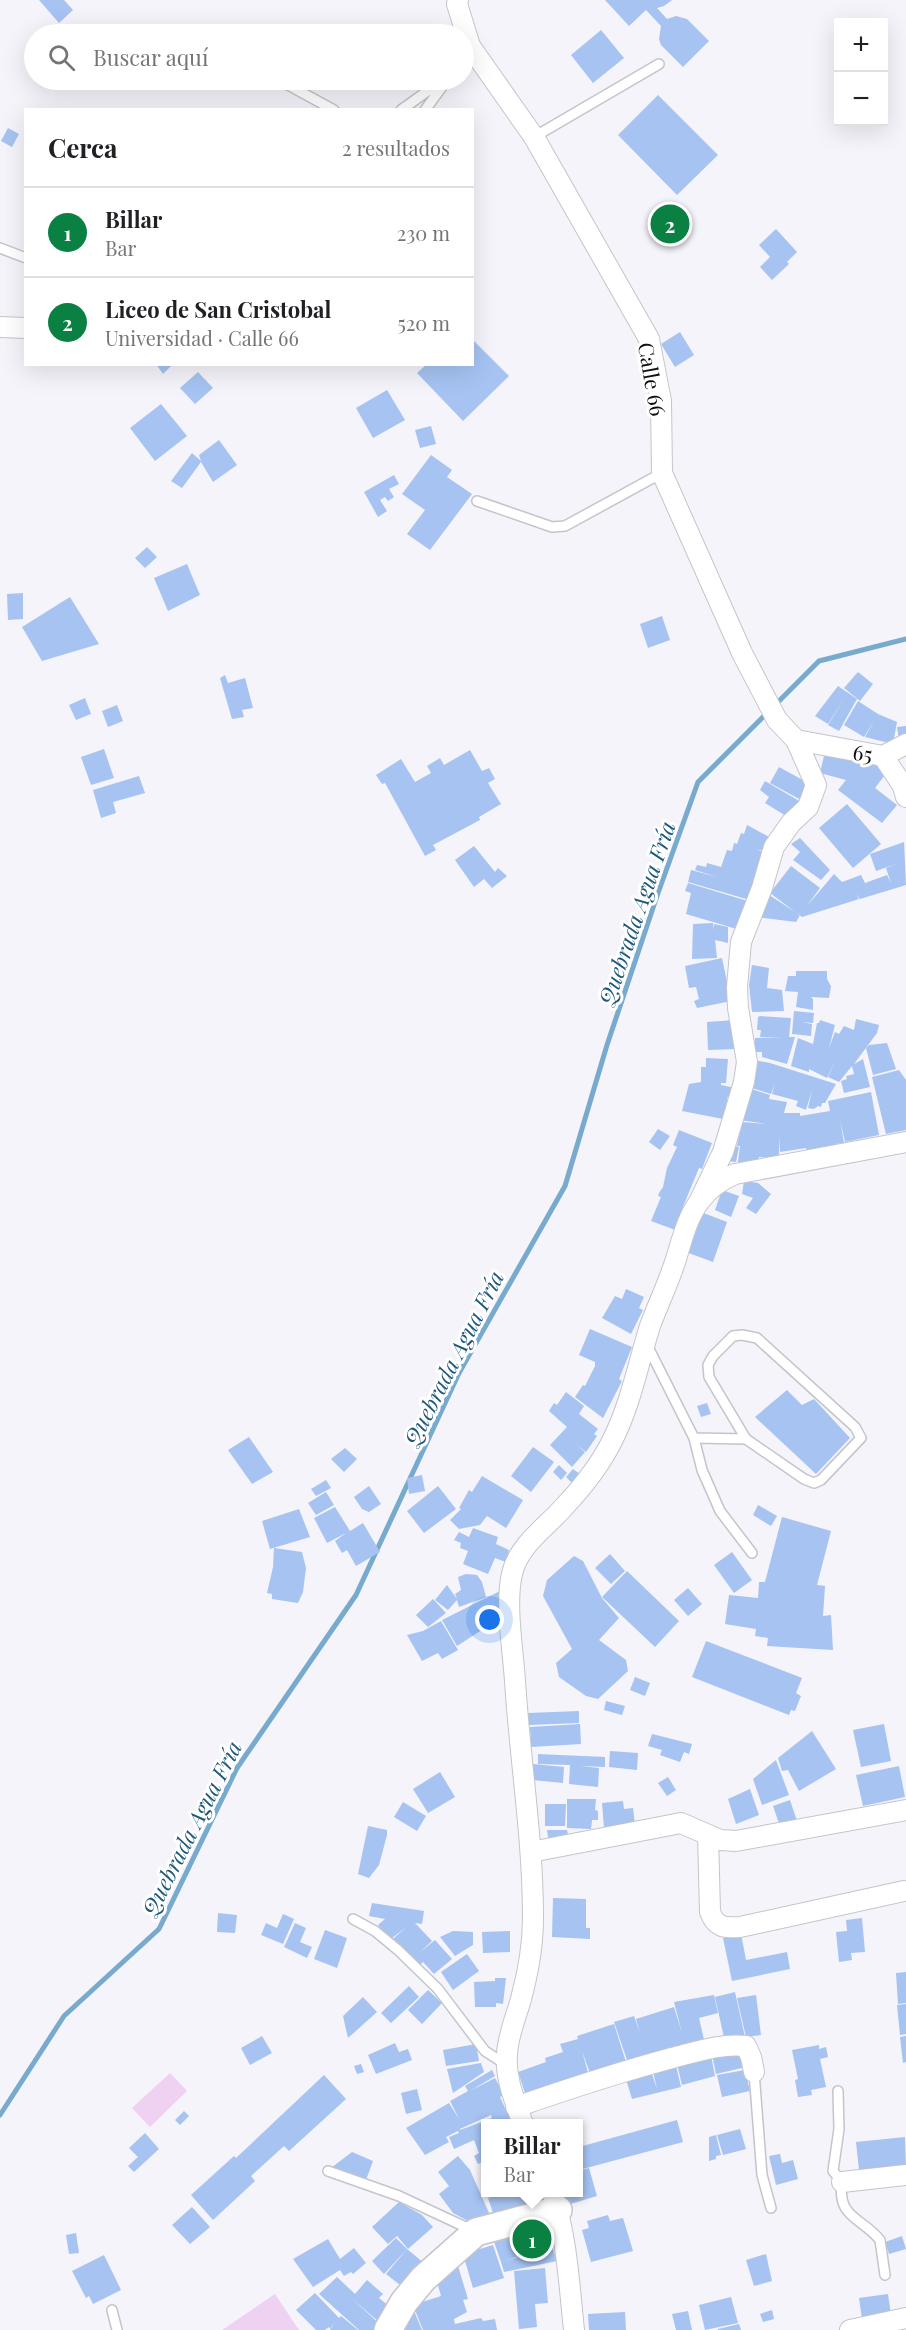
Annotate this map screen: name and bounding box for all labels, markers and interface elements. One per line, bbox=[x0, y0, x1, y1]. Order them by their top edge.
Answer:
map controls bbox=[834, 18, 888, 126]
button: + bbox=[834, 18, 888, 72]
search box bbox=[24, 24, 474, 90]
icon: search bbox=[45, 41, 78, 74]
text: Buscar aquí bbox=[93, 42, 208, 72]
button: − bbox=[834, 72, 888, 126]
text: Cerca bbox=[48, 130, 117, 165]
text: 2 resultados bbox=[342, 134, 450, 161]
pin: 2 bbox=[650, 202, 690, 246]
text: Billar bbox=[105, 204, 162, 234]
text: 1 bbox=[64, 219, 71, 246]
text: 230 m bbox=[397, 219, 450, 246]
text: Bar bbox=[105, 234, 136, 261]
text: Liceo de San Cristobal bbox=[105, 294, 331, 324]
text: 2 bbox=[62, 309, 73, 336]
text: 520 m bbox=[397, 309, 450, 336]
text: Universidad · Calle 66 bbox=[105, 324, 299, 351]
street label: Calle 66 bbox=[633, 340, 673, 418]
street label: 65 bbox=[851, 737, 875, 767]
water label: Quebrada Agua Fría bbox=[590, 817, 682, 1010]
water label: Quebrada Agua Fría bbox=[395, 1265, 510, 1452]
your location bbox=[475, 1605, 504, 1634]
water label: Quebrada Agua Fría bbox=[133, 1735, 248, 1922]
popup bbox=[481, 2119, 583, 2197]
text: Billar bbox=[503, 2130, 561, 2160]
text: Bar bbox=[503, 2160, 535, 2187]
pin: 1 bbox=[512, 2216, 552, 2262]

